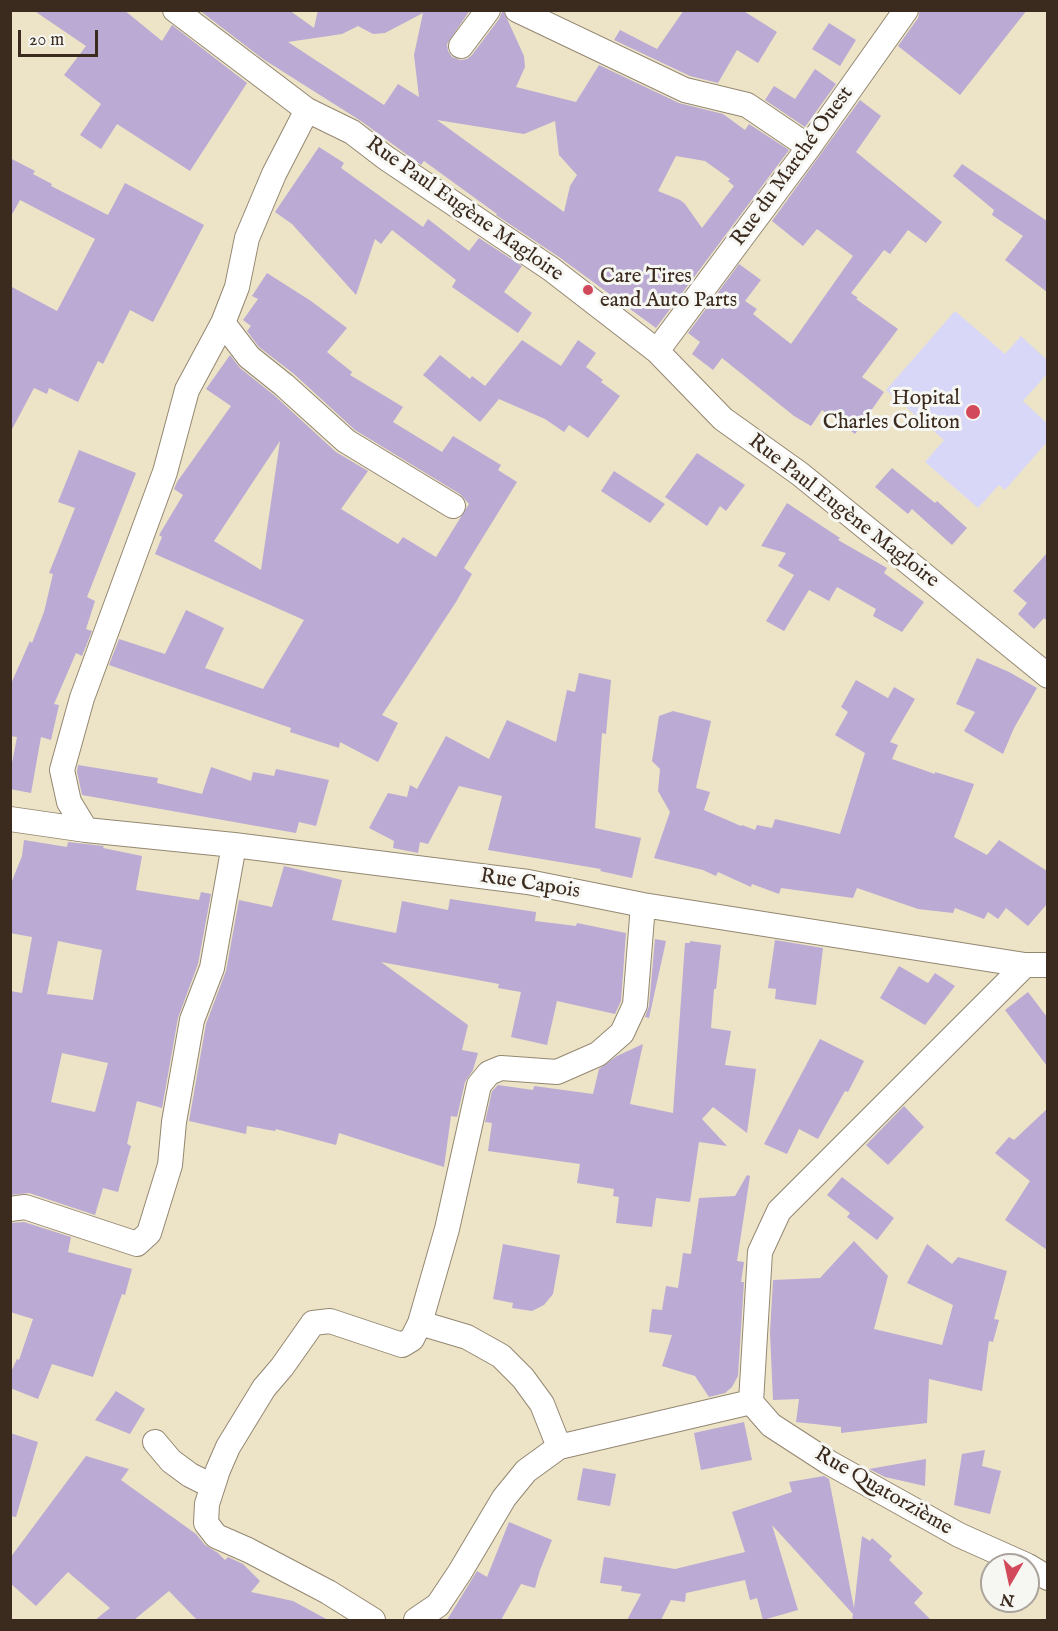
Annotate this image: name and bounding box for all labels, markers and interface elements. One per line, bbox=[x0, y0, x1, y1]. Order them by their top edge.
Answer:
scale bar bbox=[21, 18, 100, 56]
text: 20 m bbox=[29, 29, 64, 52]
street label: Rue du Marché Ouest bbox=[727, 82, 859, 252]
street label: Rue Paul Eugène Magloire bbox=[360, 132, 568, 288]
place label: Care Tires eand Auto Parts bbox=[600, 265, 737, 315]
marker: Care Tires eand Auto Parts bbox=[581, 283, 595, 297]
place label: Hopital Charles Coliton bbox=[823, 387, 960, 437]
marker: Hopital Charles Coliton bbox=[964, 403, 982, 421]
street label: Rue Paul Eugène Magloire bbox=[743, 430, 943, 594]
street label: Rue Capois bbox=[478, 865, 582, 905]
street label: Rue Quatorzième bbox=[810, 1442, 956, 1542]
north arrow bbox=[980, 1553, 1040, 1613]
text: N bbox=[999, 1588, 1016, 1610]

